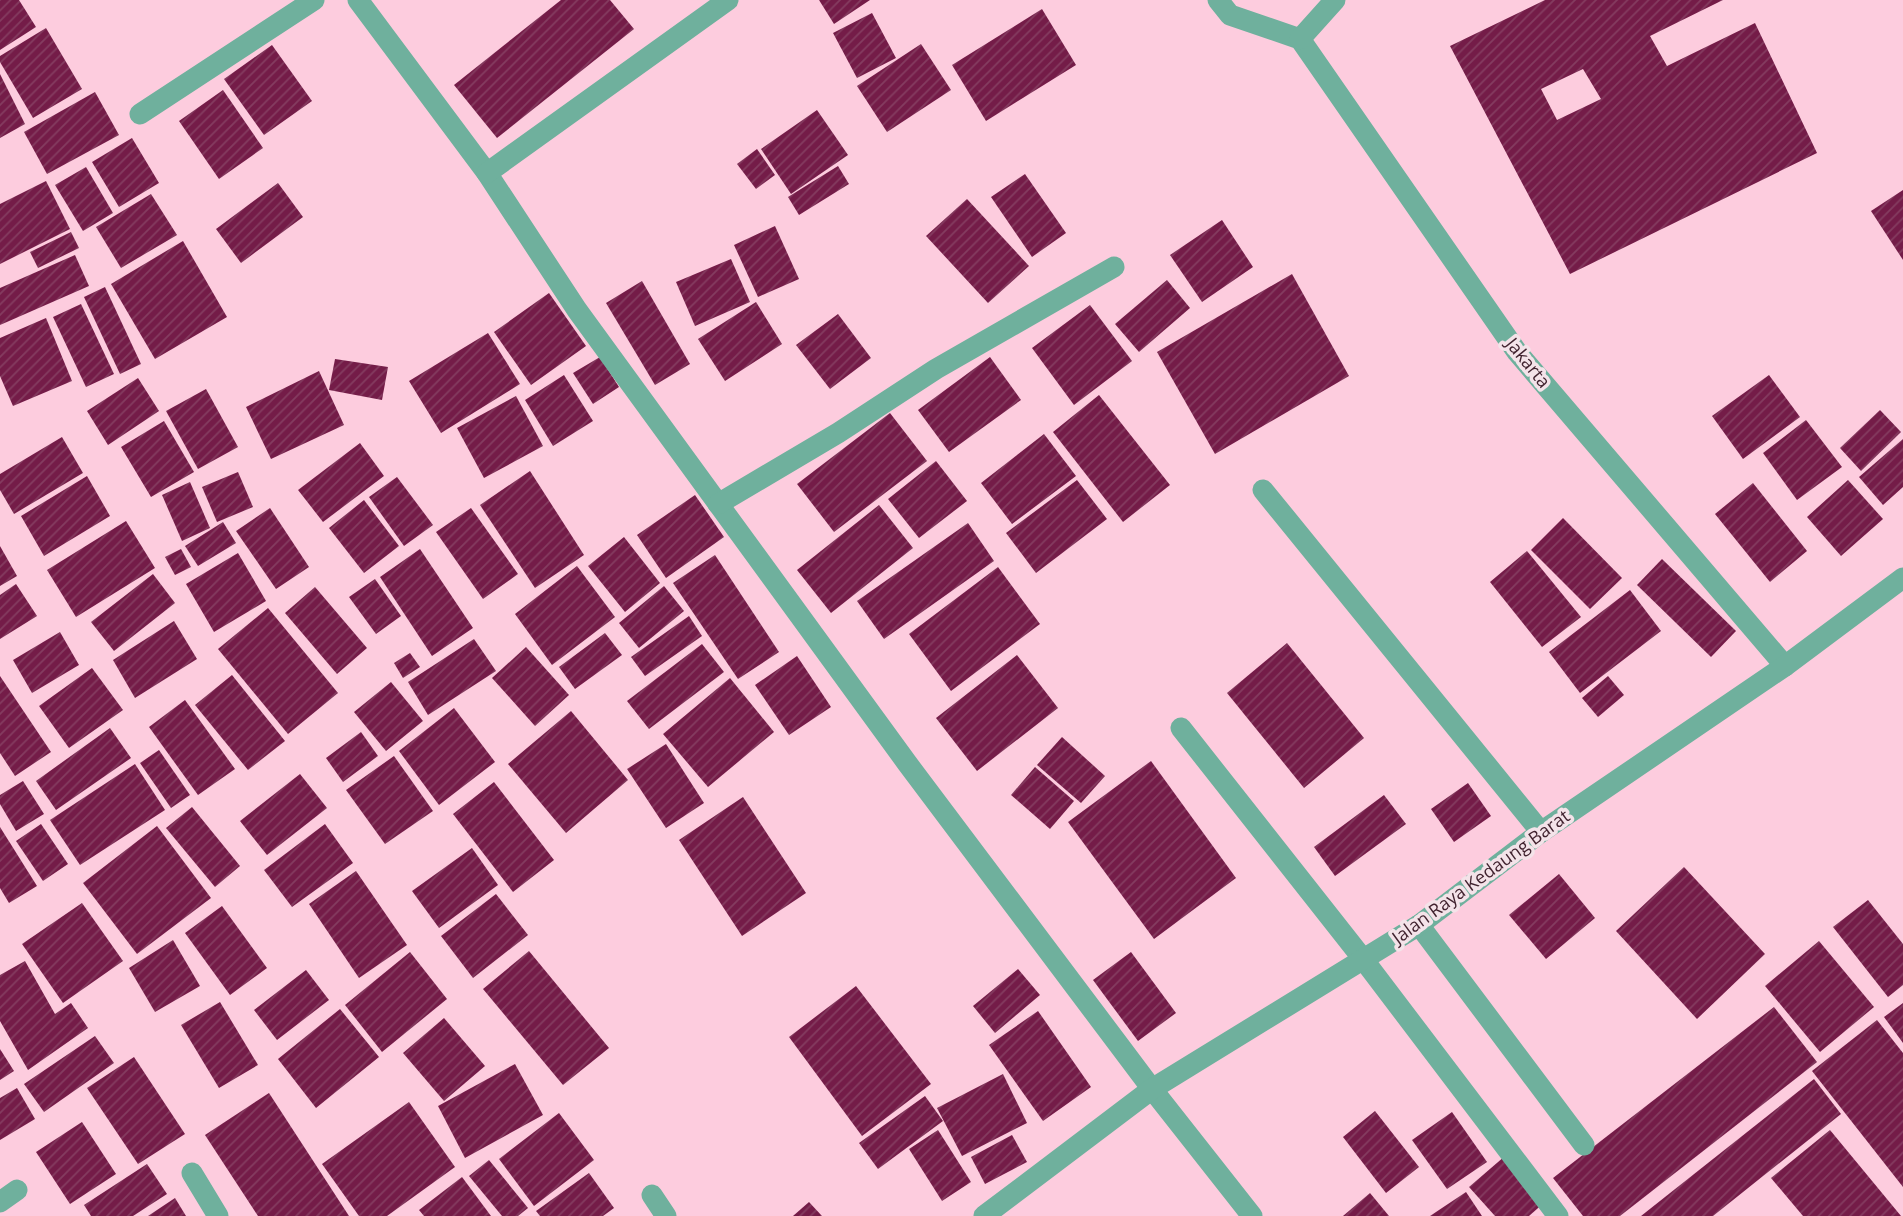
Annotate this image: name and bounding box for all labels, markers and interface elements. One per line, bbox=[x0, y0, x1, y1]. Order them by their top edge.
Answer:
street label: Jakarta bbox=[1500, 331, 1556, 392]
street label: Jalan Raya Kedaung Barat bbox=[1385, 804, 1574, 950]

